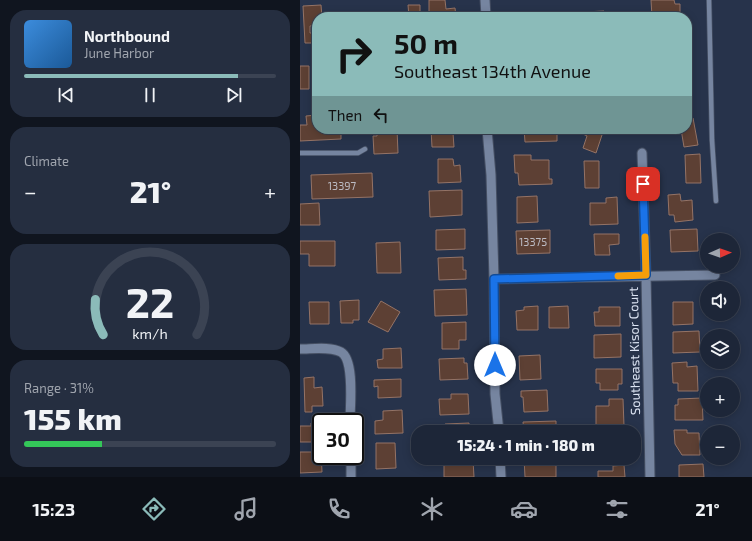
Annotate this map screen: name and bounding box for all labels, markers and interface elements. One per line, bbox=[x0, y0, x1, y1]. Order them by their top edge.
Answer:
text: 50 m bbox=[394, 26, 458, 60]
text: Northbound bbox=[84, 27, 170, 45]
icon: right bbox=[328, 28, 380, 80]
text: June Harbor bbox=[84, 45, 154, 61]
text: Southeast 134th Avenue bbox=[394, 60, 591, 82]
icon: previous bbox=[55, 84, 77, 106]
icon: pause bbox=[139, 84, 161, 106]
icon: next bbox=[223, 84, 245, 106]
icon: left bbox=[370, 104, 392, 126]
text: Then bbox=[328, 106, 362, 124]
text: Climate bbox=[24, 153, 69, 169]
pin bbox=[626, 167, 660, 201]
text: 21° bbox=[130, 173, 171, 209]
icon: arrive bbox=[632, 173, 654, 195]
text: − bbox=[24, 178, 37, 204]
text: + bbox=[264, 178, 276, 204]
house number: 13397 bbox=[328, 179, 357, 192]
north arrow bbox=[700, 233, 740, 273]
map controls bbox=[700, 233, 740, 465]
house number: 13375 bbox=[519, 235, 547, 248]
text: 22 bbox=[126, 276, 174, 326]
button: sound bbox=[700, 281, 740, 321]
street label: Southeast Kisor Court bbox=[625, 287, 643, 415]
text: km/h bbox=[132, 324, 168, 341]
button: layers bbox=[700, 329, 740, 369]
position arrow bbox=[474, 344, 516, 386]
button: + bbox=[700, 377, 740, 417]
text: Range · 31% bbox=[24, 380, 94, 396]
text: 155 km bbox=[24, 400, 122, 436]
speed limit sign: 30 bbox=[312, 413, 364, 465]
button: − bbox=[700, 425, 740, 465]
text: 15:24 · 1 min · 180 m bbox=[457, 436, 595, 454]
icon: directions bbox=[140, 495, 168, 523]
icon: music bbox=[232, 495, 260, 523]
icon: phone bbox=[325, 495, 353, 523]
icon: climate bbox=[418, 495, 446, 523]
icon: car bbox=[510, 495, 538, 523]
icon: filters bbox=[603, 495, 631, 523]
text: 15:23 bbox=[32, 498, 75, 520]
text: 21° bbox=[695, 498, 720, 520]

